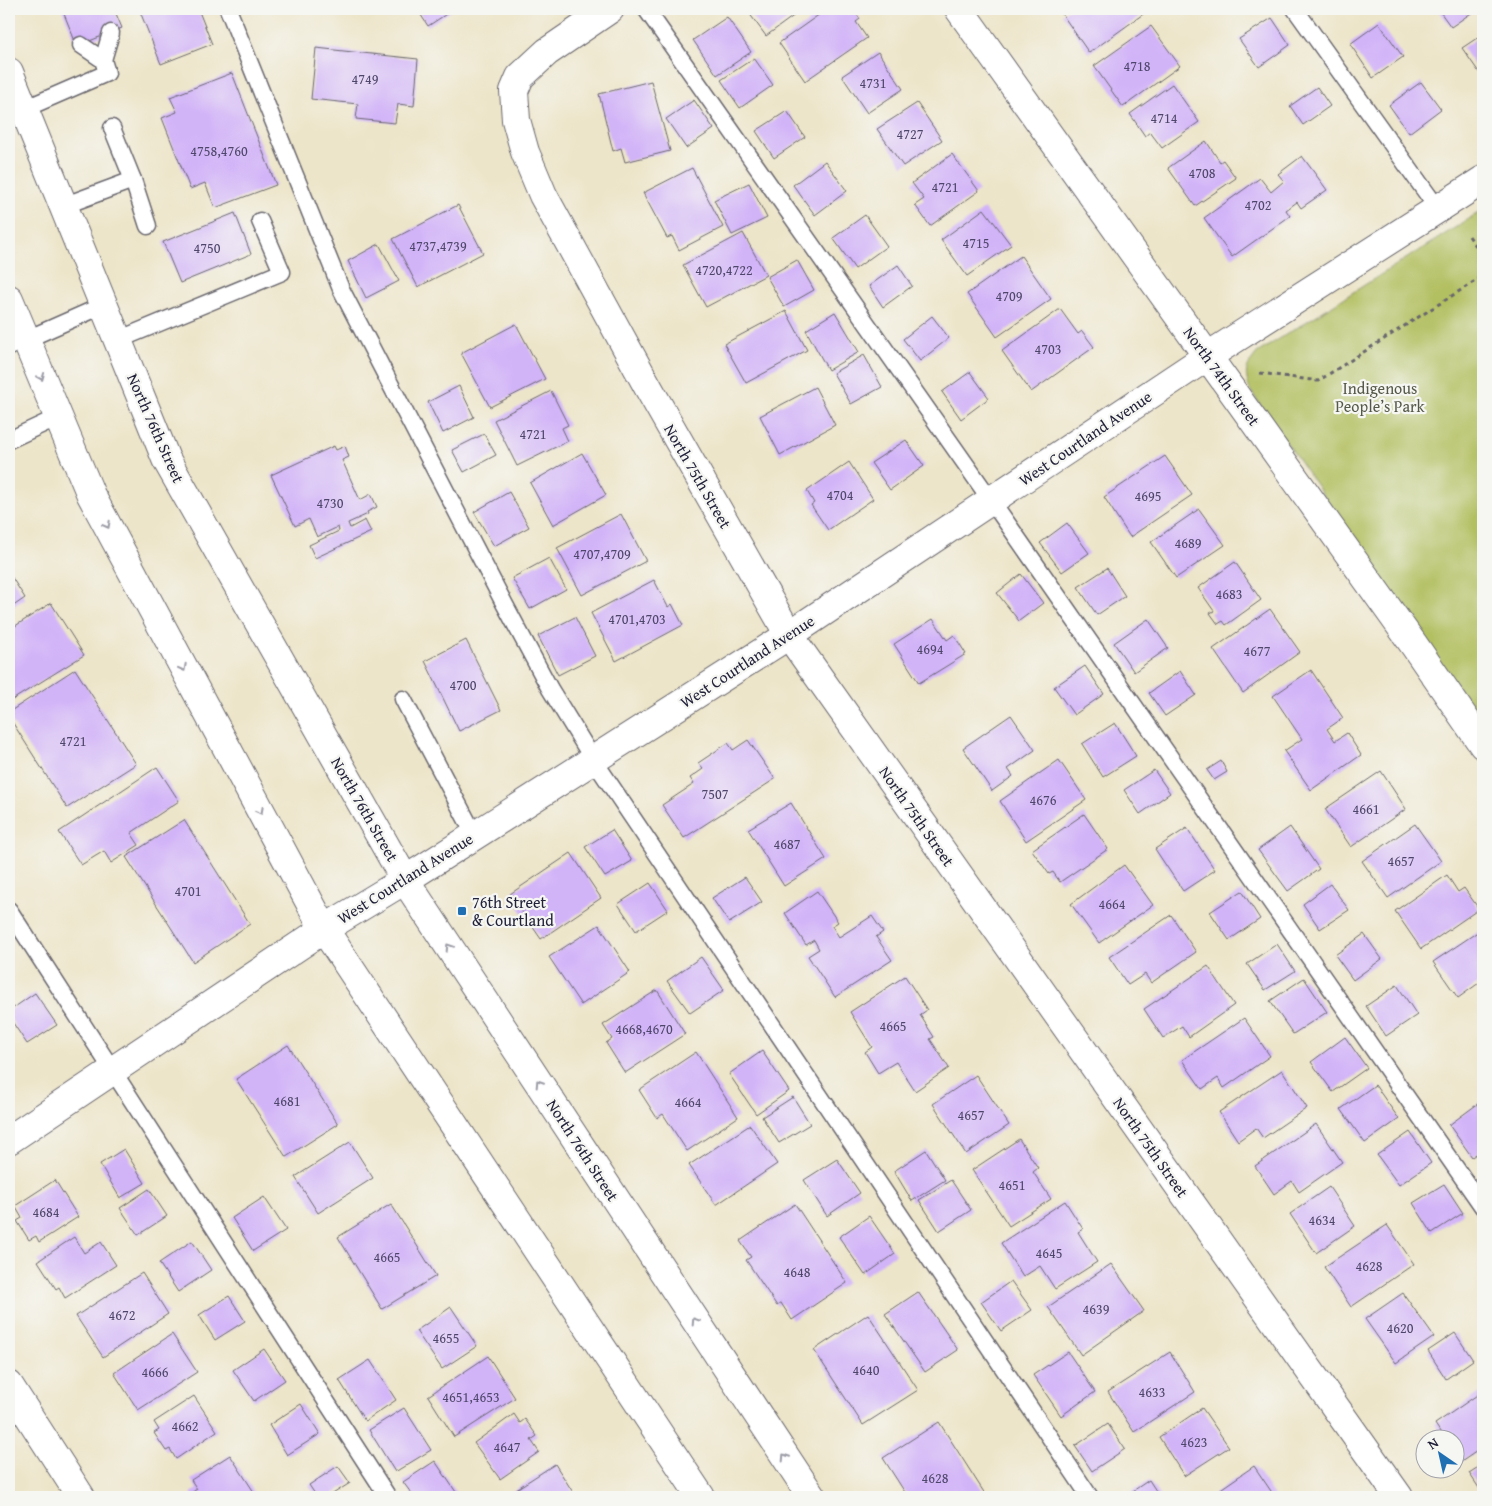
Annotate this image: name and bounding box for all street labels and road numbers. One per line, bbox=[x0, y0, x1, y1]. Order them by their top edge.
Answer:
street label: North 74th Street bbox=[1178, 321, 1266, 431]
street label: North 76th Street bbox=[121, 369, 191, 487]
street label: West Courtland Avenue bbox=[1014, 384, 1156, 492]
street label: North 75th Street bbox=[658, 419, 738, 533]
street label: West Courtland Avenue bbox=[675, 608, 819, 714]
street label: North 76th Street bbox=[325, 752, 405, 866]
street label: North 75th Street bbox=[873, 761, 961, 871]
street label: West Courtland Avenue bbox=[332, 826, 478, 930]
street label: North 75th Street bbox=[1107, 1092, 1195, 1202]
street label: North 76th Street bbox=[541, 1094, 625, 1206]

